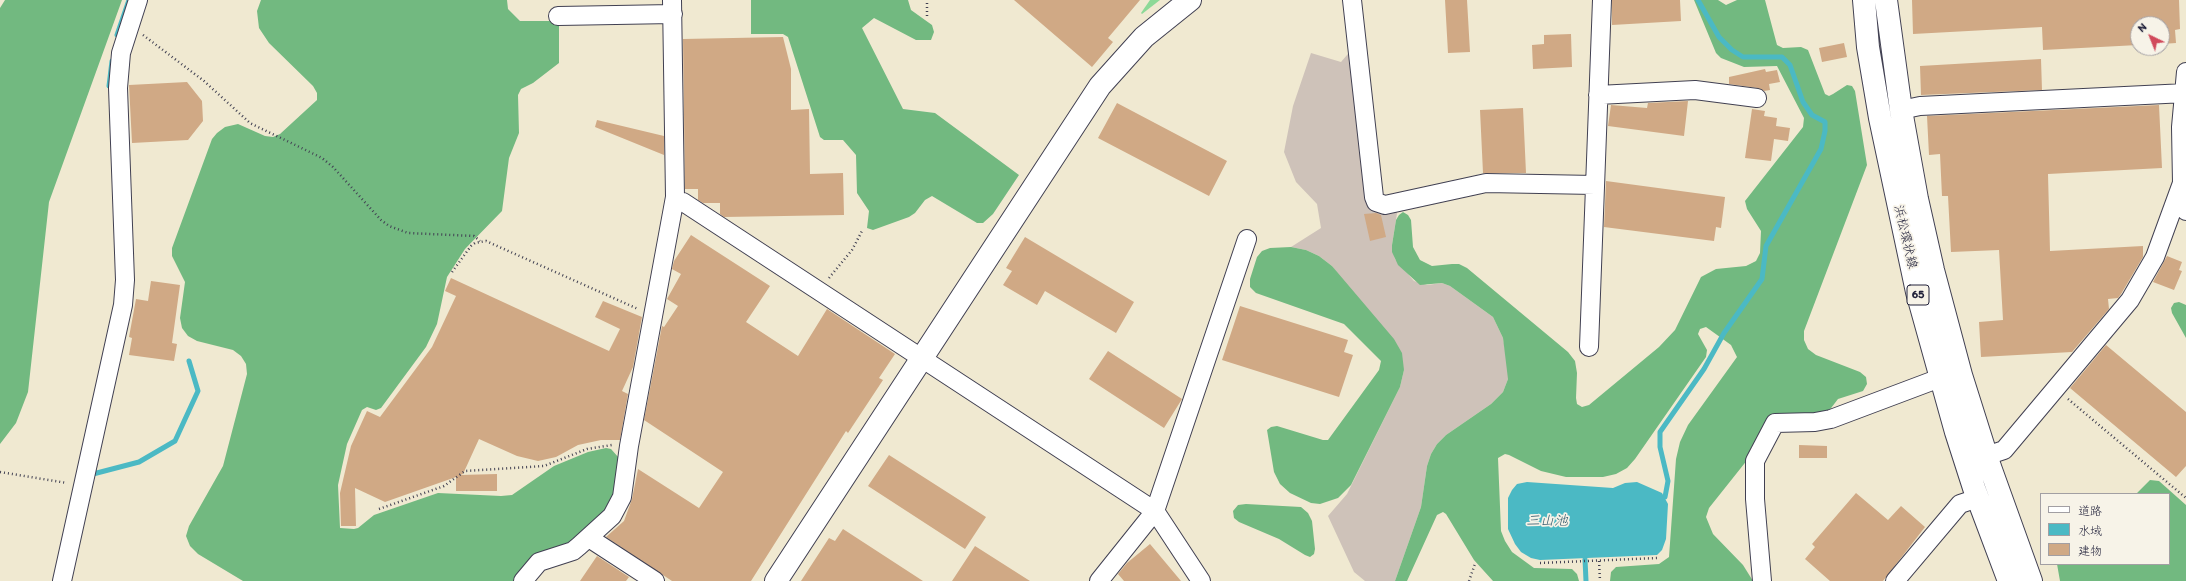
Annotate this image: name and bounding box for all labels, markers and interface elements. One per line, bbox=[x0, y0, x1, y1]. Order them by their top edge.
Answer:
north arrow bbox=[2130, 16, 2170, 56]
text: N bbox=[2135, 20, 2149, 35]
street label: 浜松環状線 bbox=[1890, 204, 1920, 270]
road number: 65 bbox=[1907, 285, 1929, 305]
legend bbox=[2040, 493, 2170, 565]
text: 道路 bbox=[2078, 504, 2102, 518]
water label: 三山池 bbox=[1526, 513, 1568, 529]
text: 水域 bbox=[2078, 524, 2102, 538]
text: 建物 bbox=[2078, 544, 2102, 558]

